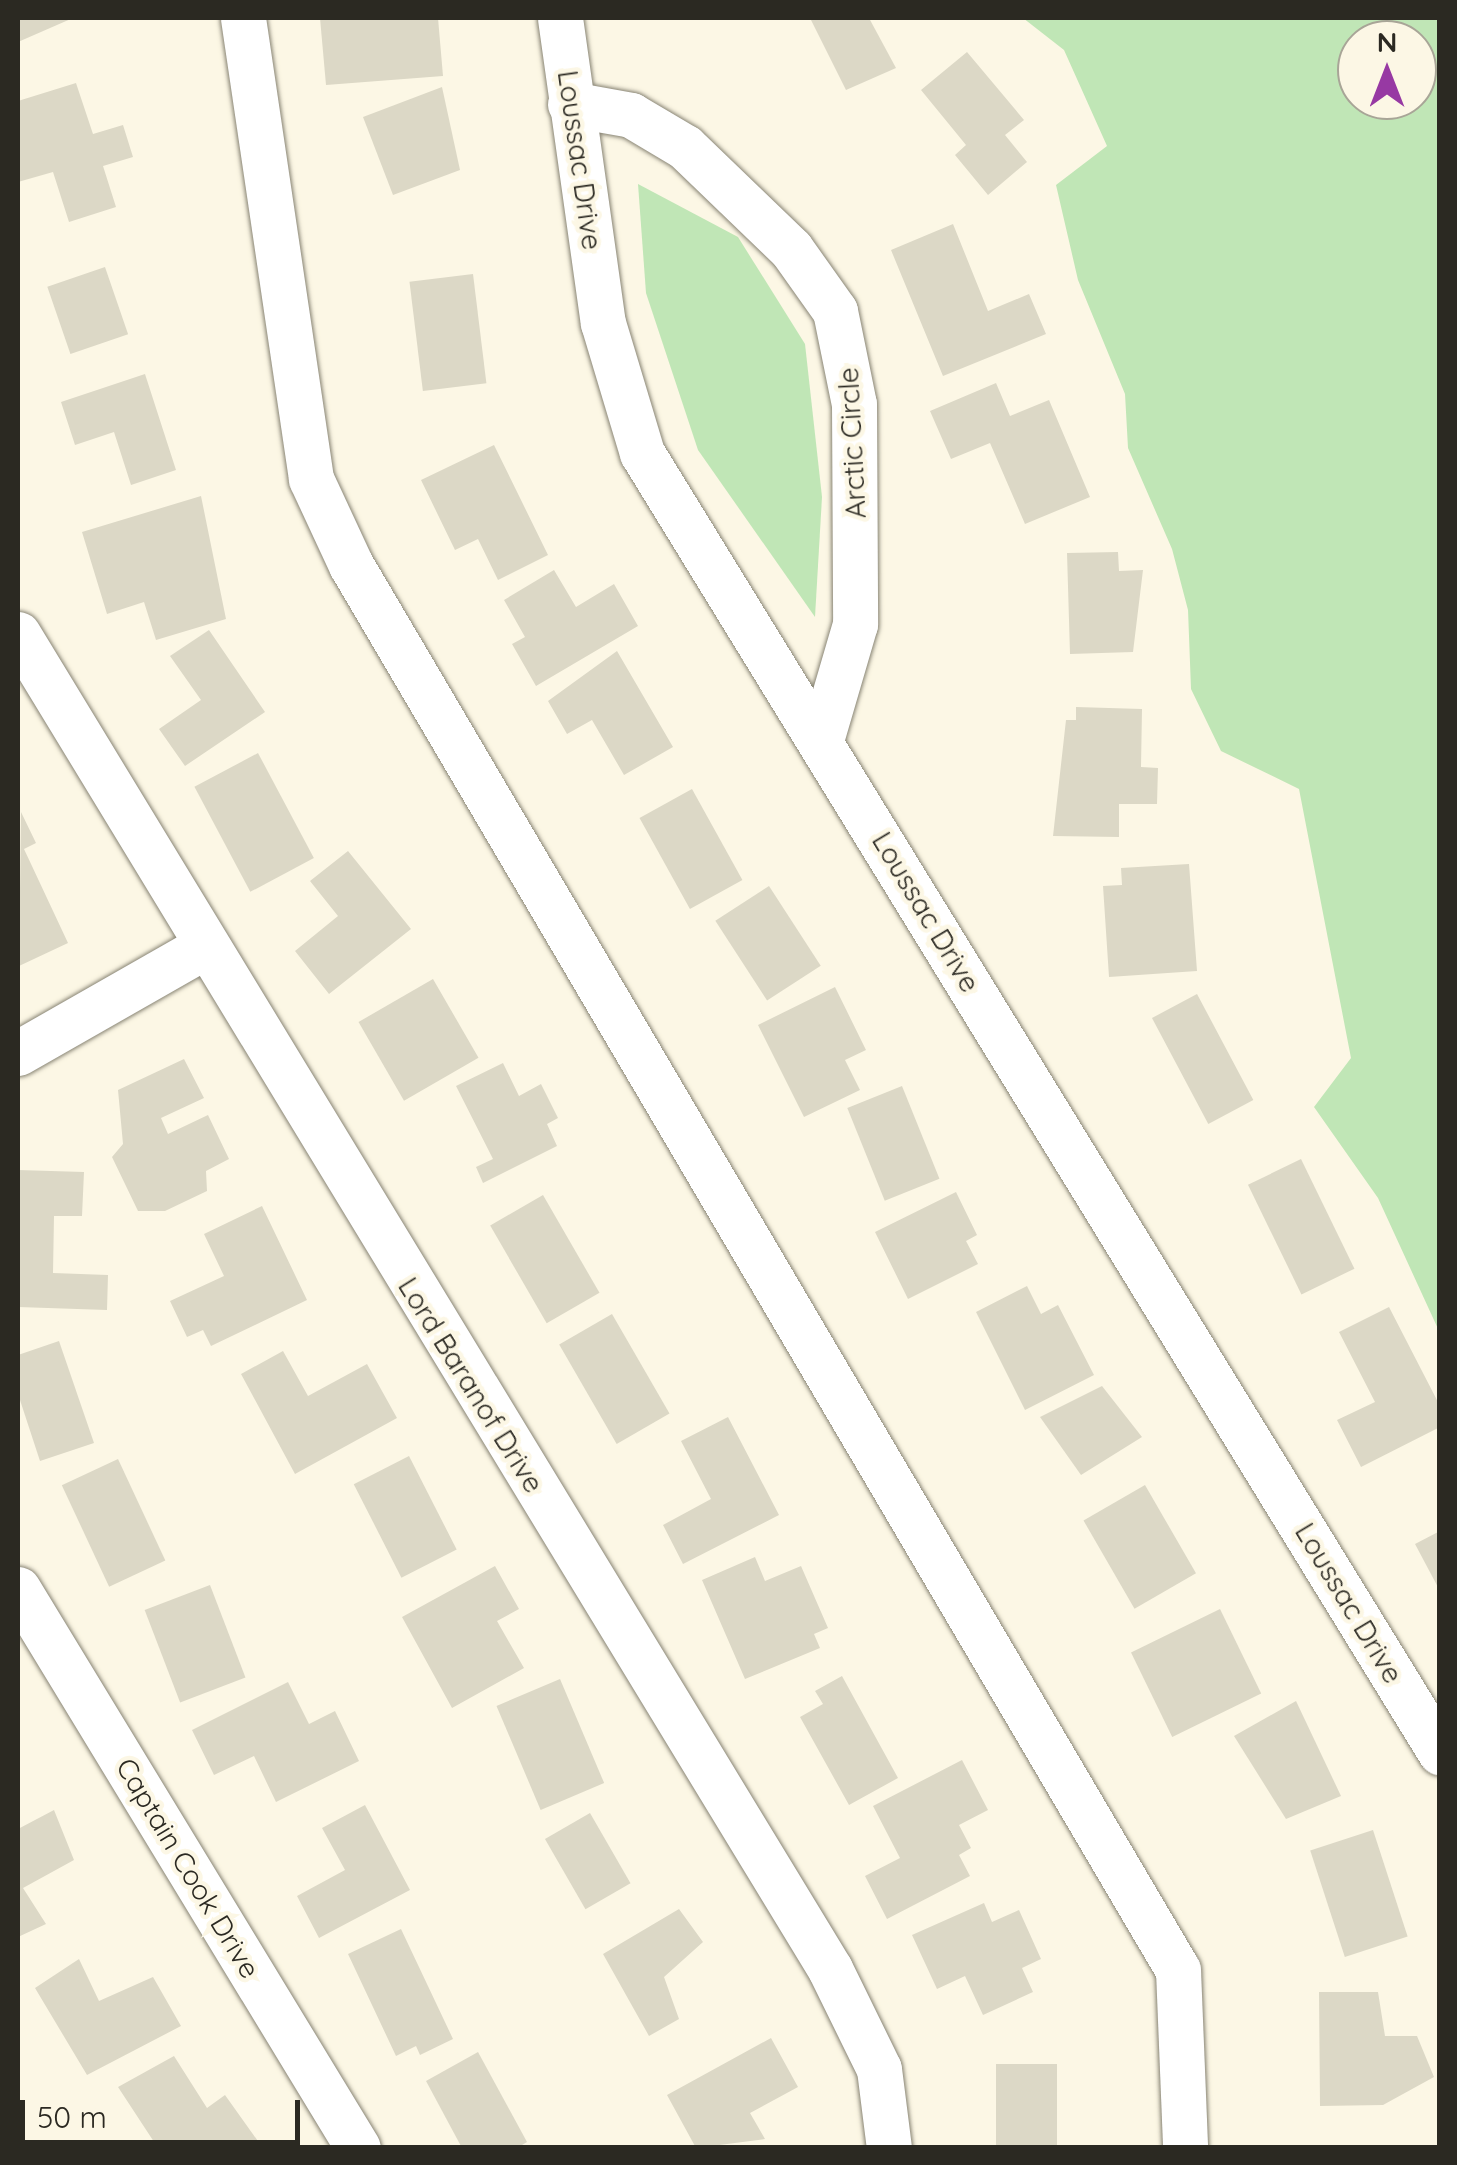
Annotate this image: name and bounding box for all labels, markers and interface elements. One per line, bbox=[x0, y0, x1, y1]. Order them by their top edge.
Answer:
north arrow bbox=[1337, 20, 1437, 120]
text: N bbox=[1377, 24, 1397, 59]
street label: Loussac Drive bbox=[551, 68, 609, 252]
street label: Arctic Circle bbox=[831, 367, 873, 519]
street label: Loussac Drive bbox=[865, 826, 987, 998]
street label: Lord Baranof Drive bbox=[391, 1271, 551, 1499]
street label: Loussac Drive bbox=[1288, 1517, 1410, 1689]
street label: Captain Cook Drive bbox=[109, 1752, 267, 1984]
scale bar bbox=[25, 2080, 305, 2142]
text: 50 m bbox=[37, 2098, 107, 2136]

